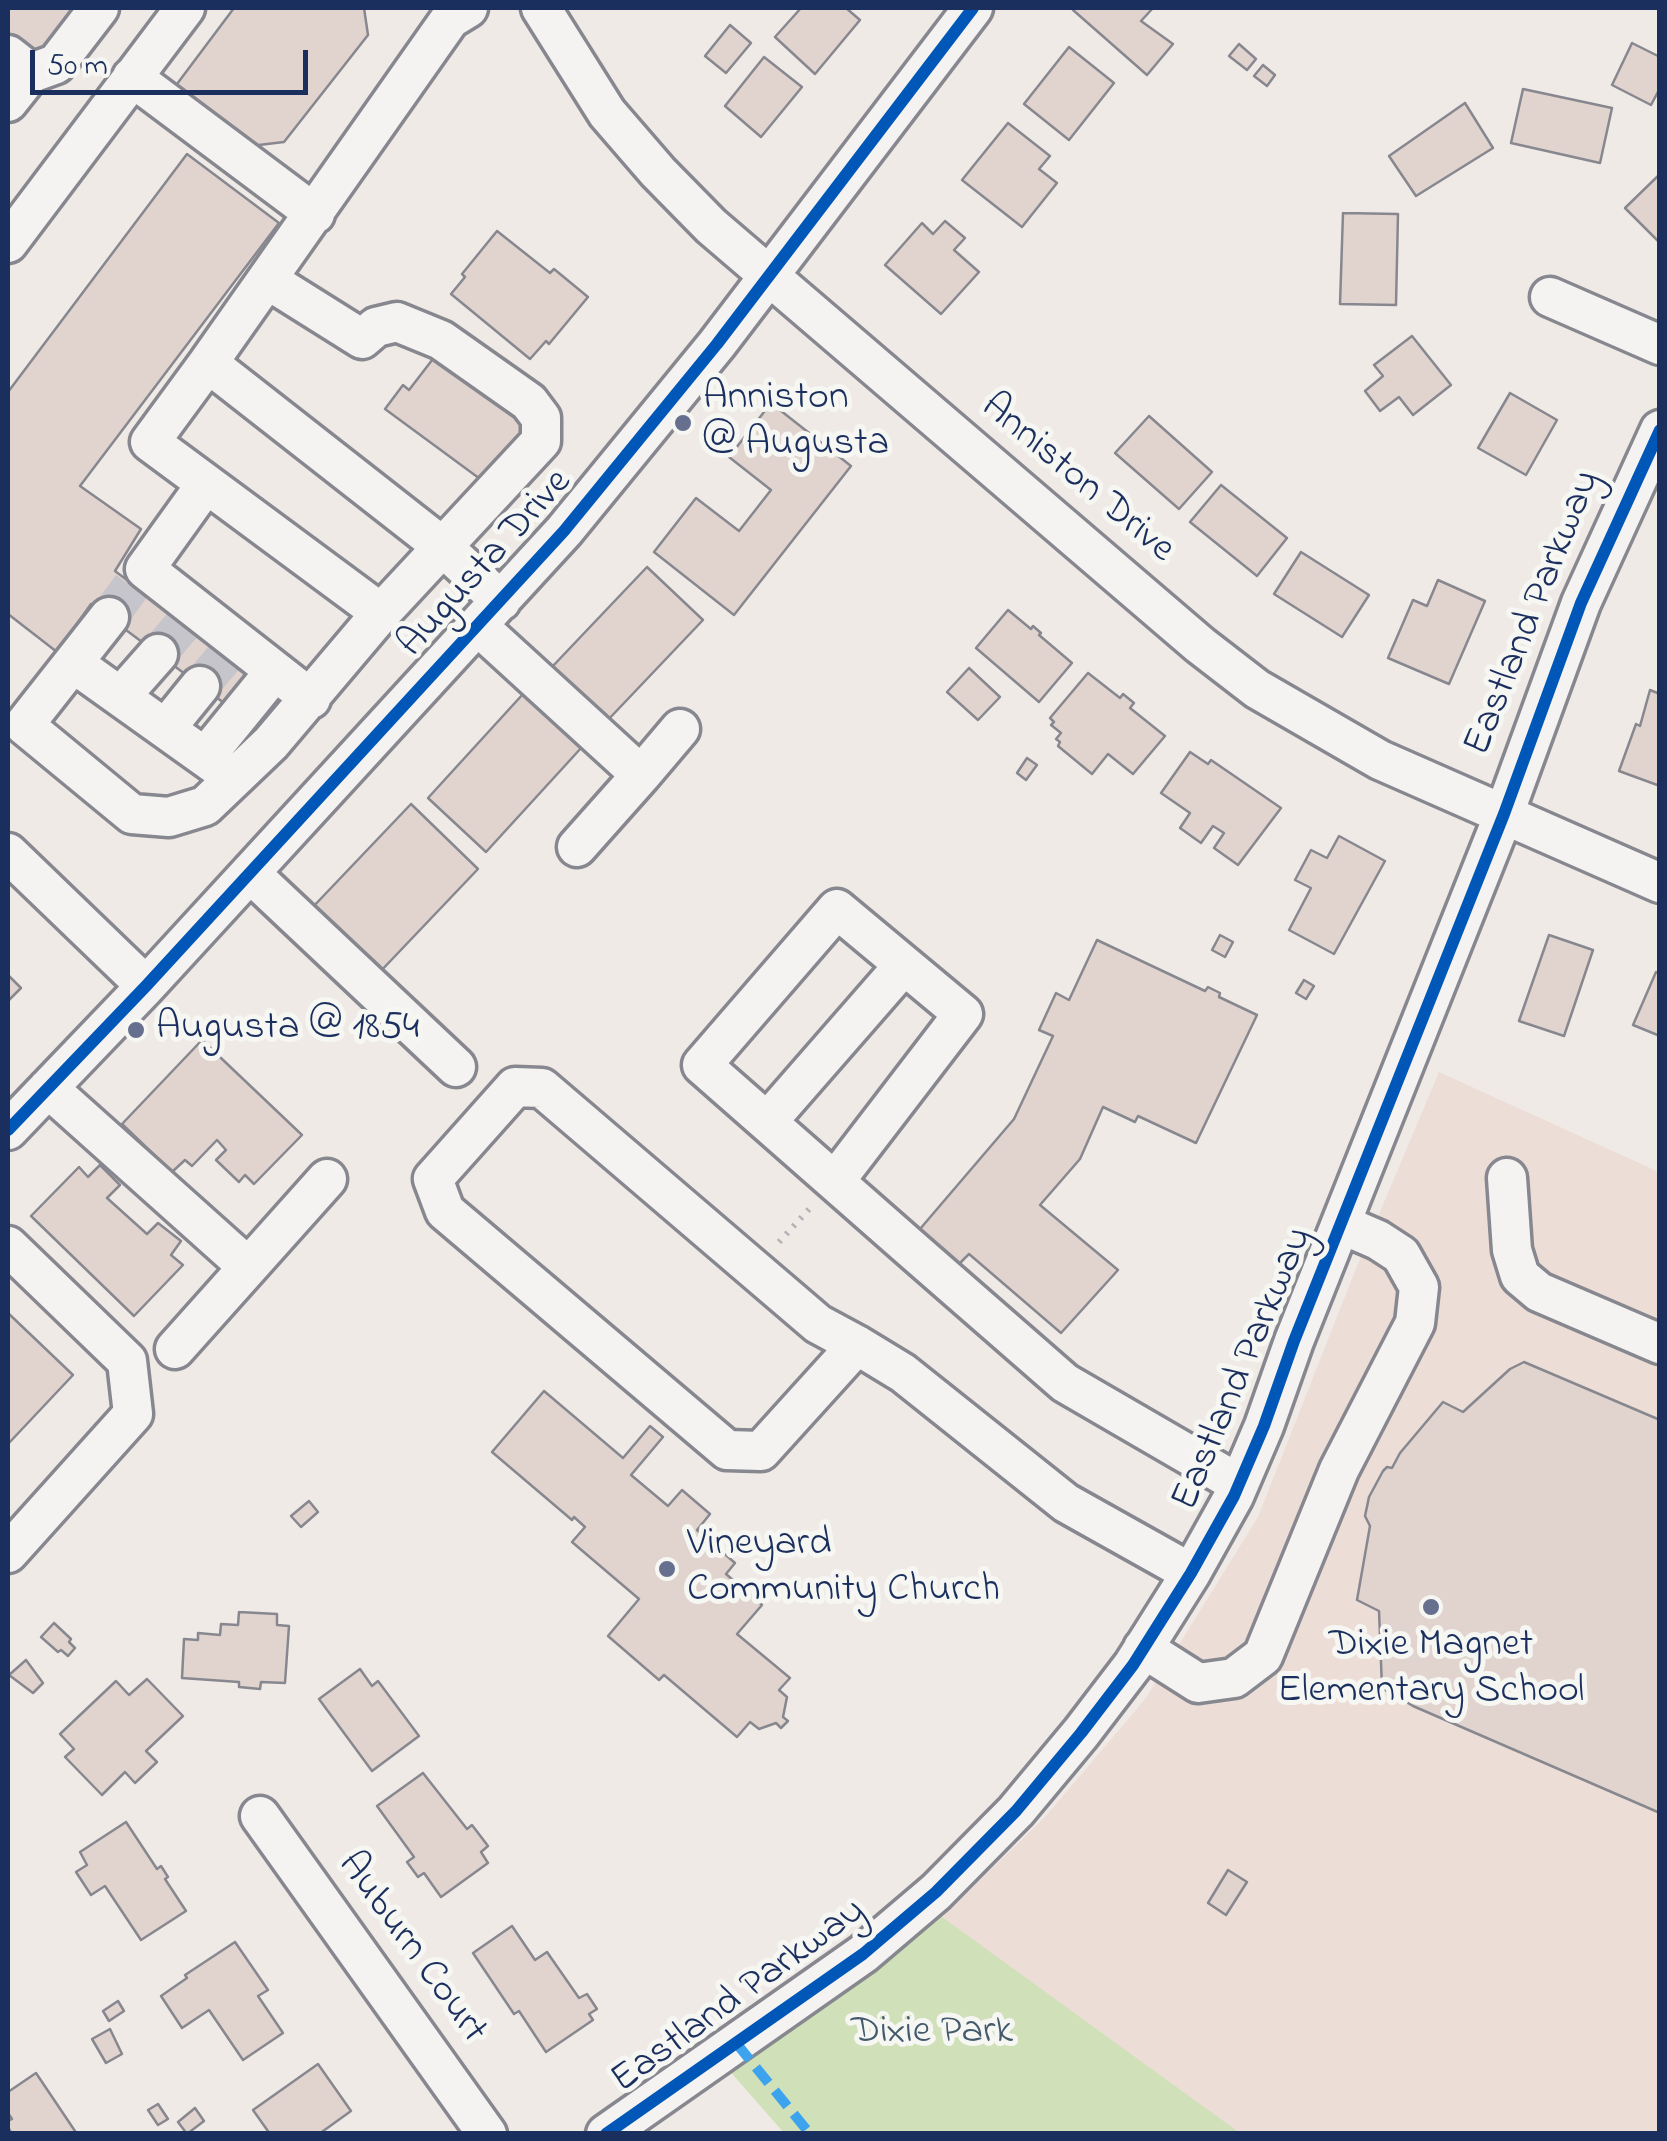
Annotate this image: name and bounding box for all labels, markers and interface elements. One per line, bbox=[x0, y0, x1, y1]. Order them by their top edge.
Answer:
scale bar bbox=[35, 30, 312, 92]
text: 50 m bbox=[47, 45, 108, 89]
place label: Anniston @ Augusta bbox=[703, 376, 889, 470]
street label: Anniston Drive bbox=[969, 385, 1183, 575]
marker: Anniston @ Augusta bbox=[672, 412, 694, 434]
street label: Augusta Drive bbox=[390, 461, 584, 669]
street label: Eastland Parkway bbox=[1456, 465, 1614, 763]
place label: Augusta @ 1854 bbox=[156, 1006, 419, 1054]
marker: Augusta @ 1854 bbox=[125, 1019, 147, 1041]
street label: Eastland Parkway bbox=[1164, 1221, 1326, 1519]
place label: Vineyard Community Church bbox=[687, 1522, 1000, 1616]
marker: Vineyard Community Church bbox=[656, 1558, 678, 1580]
marker: Dixie Magnet Elementary School bbox=[1420, 1596, 1442, 1618]
place label: Dixie Magnet Elementary School bbox=[1278, 1623, 1584, 1717]
street label: Auburn Court bbox=[325, 1844, 495, 2054]
street label: Eastland Parkway bbox=[604, 1890, 876, 2106]
park label: Dixie Park bbox=[851, 2010, 1013, 2058]

